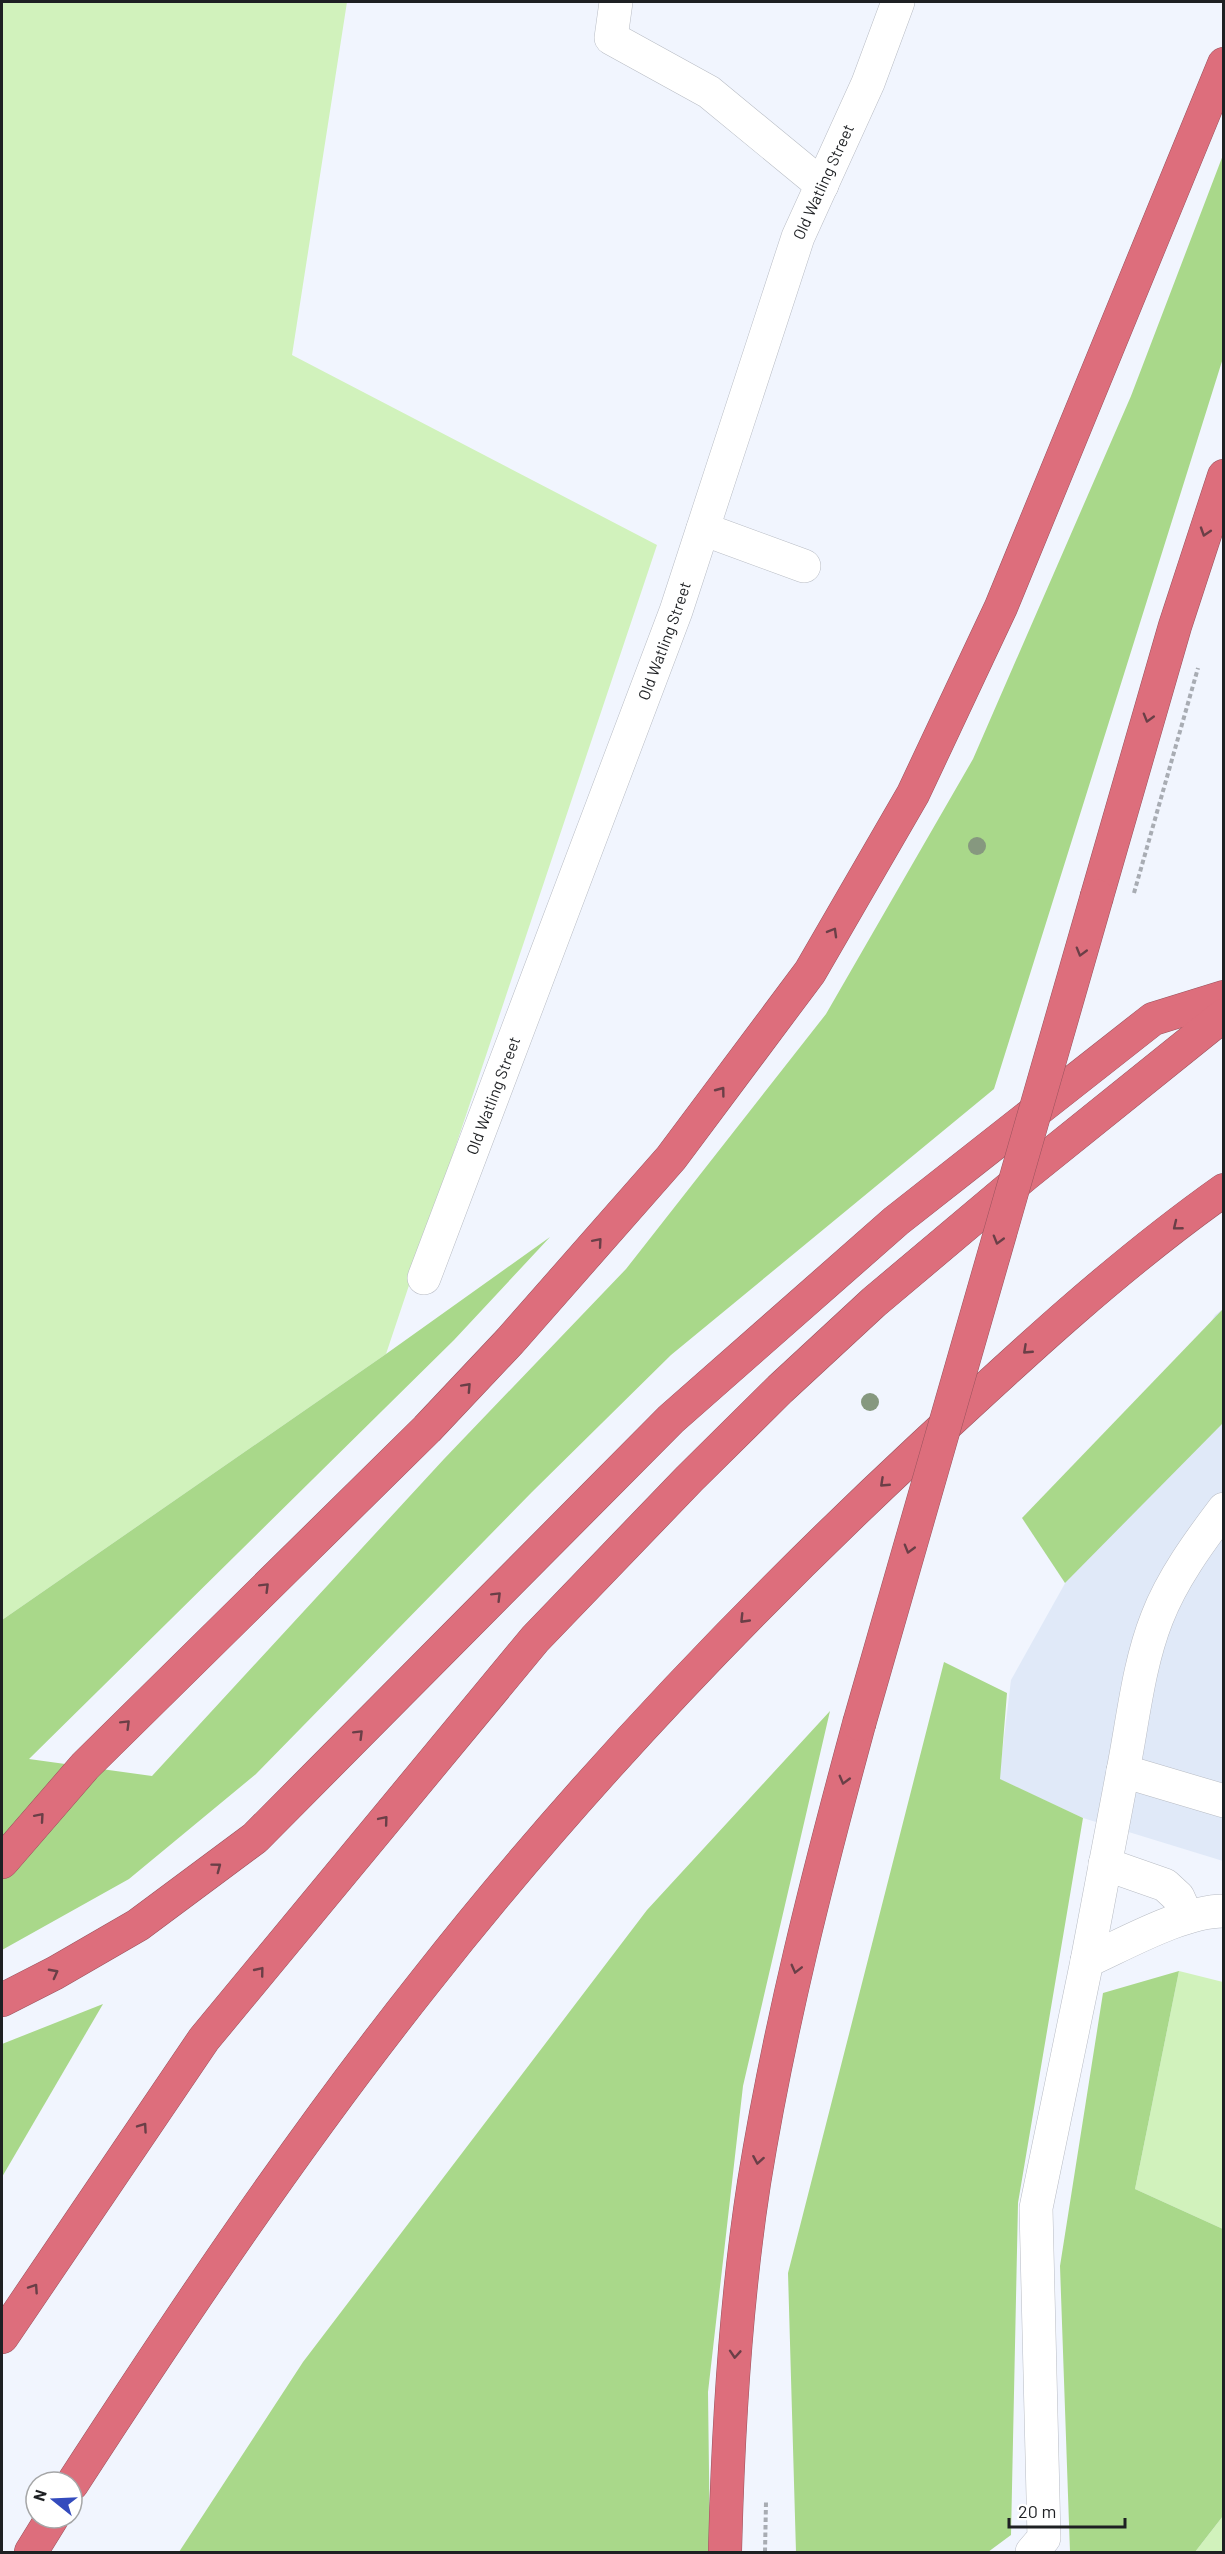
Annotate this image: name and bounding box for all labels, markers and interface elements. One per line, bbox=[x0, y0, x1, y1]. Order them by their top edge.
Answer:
street label: Old Watling Street bbox=[788, 121, 857, 242]
one-way arrow bbox=[1200, 526, 1213, 537]
street label: Old Watling Street bbox=[633, 579, 694, 702]
one-way arrow bbox=[1143, 712, 1155, 723]
one-way arrow bbox=[825, 928, 837, 938]
one-way arrow bbox=[1075, 947, 1088, 957]
street label: Old Watling Street bbox=[462, 1034, 523, 1157]
one-way arrow bbox=[714, 1087, 725, 1098]
one-way arrow bbox=[1173, 1218, 1184, 1229]
one-way arrow bbox=[993, 1234, 1005, 1245]
one-way arrow bbox=[591, 1238, 602, 1249]
one-way arrow bbox=[1023, 1343, 1034, 1354]
one-way arrow bbox=[460, 1383, 471, 1393]
one-way arrow bbox=[881, 1476, 891, 1487]
one-way arrow bbox=[904, 1544, 917, 1554]
one-way arrow bbox=[257, 1584, 268, 1595]
one-way arrow bbox=[489, 1593, 500, 1604]
one-way arrow bbox=[741, 1611, 752, 1622]
one-way arrow bbox=[119, 1721, 130, 1732]
one-way arrow bbox=[352, 1730, 363, 1741]
one-way arrow bbox=[839, 1774, 851, 1785]
one-way arrow bbox=[33, 1814, 44, 1824]
one-way arrow bbox=[376, 1816, 387, 1827]
one-way arrow bbox=[210, 1863, 221, 1874]
one-way arrow bbox=[790, 1964, 803, 1974]
one-way arrow bbox=[253, 1967, 264, 1978]
one-way arrow bbox=[48, 1969, 58, 1980]
one-way arrow bbox=[136, 2122, 147, 2133]
one-way arrow bbox=[752, 2155, 765, 2165]
one-way arrow bbox=[27, 2284, 38, 2295]
one-way arrow bbox=[728, 2349, 741, 2358]
north arrow bbox=[24, 2470, 84, 2530]
text: N bbox=[29, 2487, 50, 2503]
scale bar bbox=[1009, 2491, 1124, 2529]
text: 20 m bbox=[1018, 2500, 1056, 2522]

